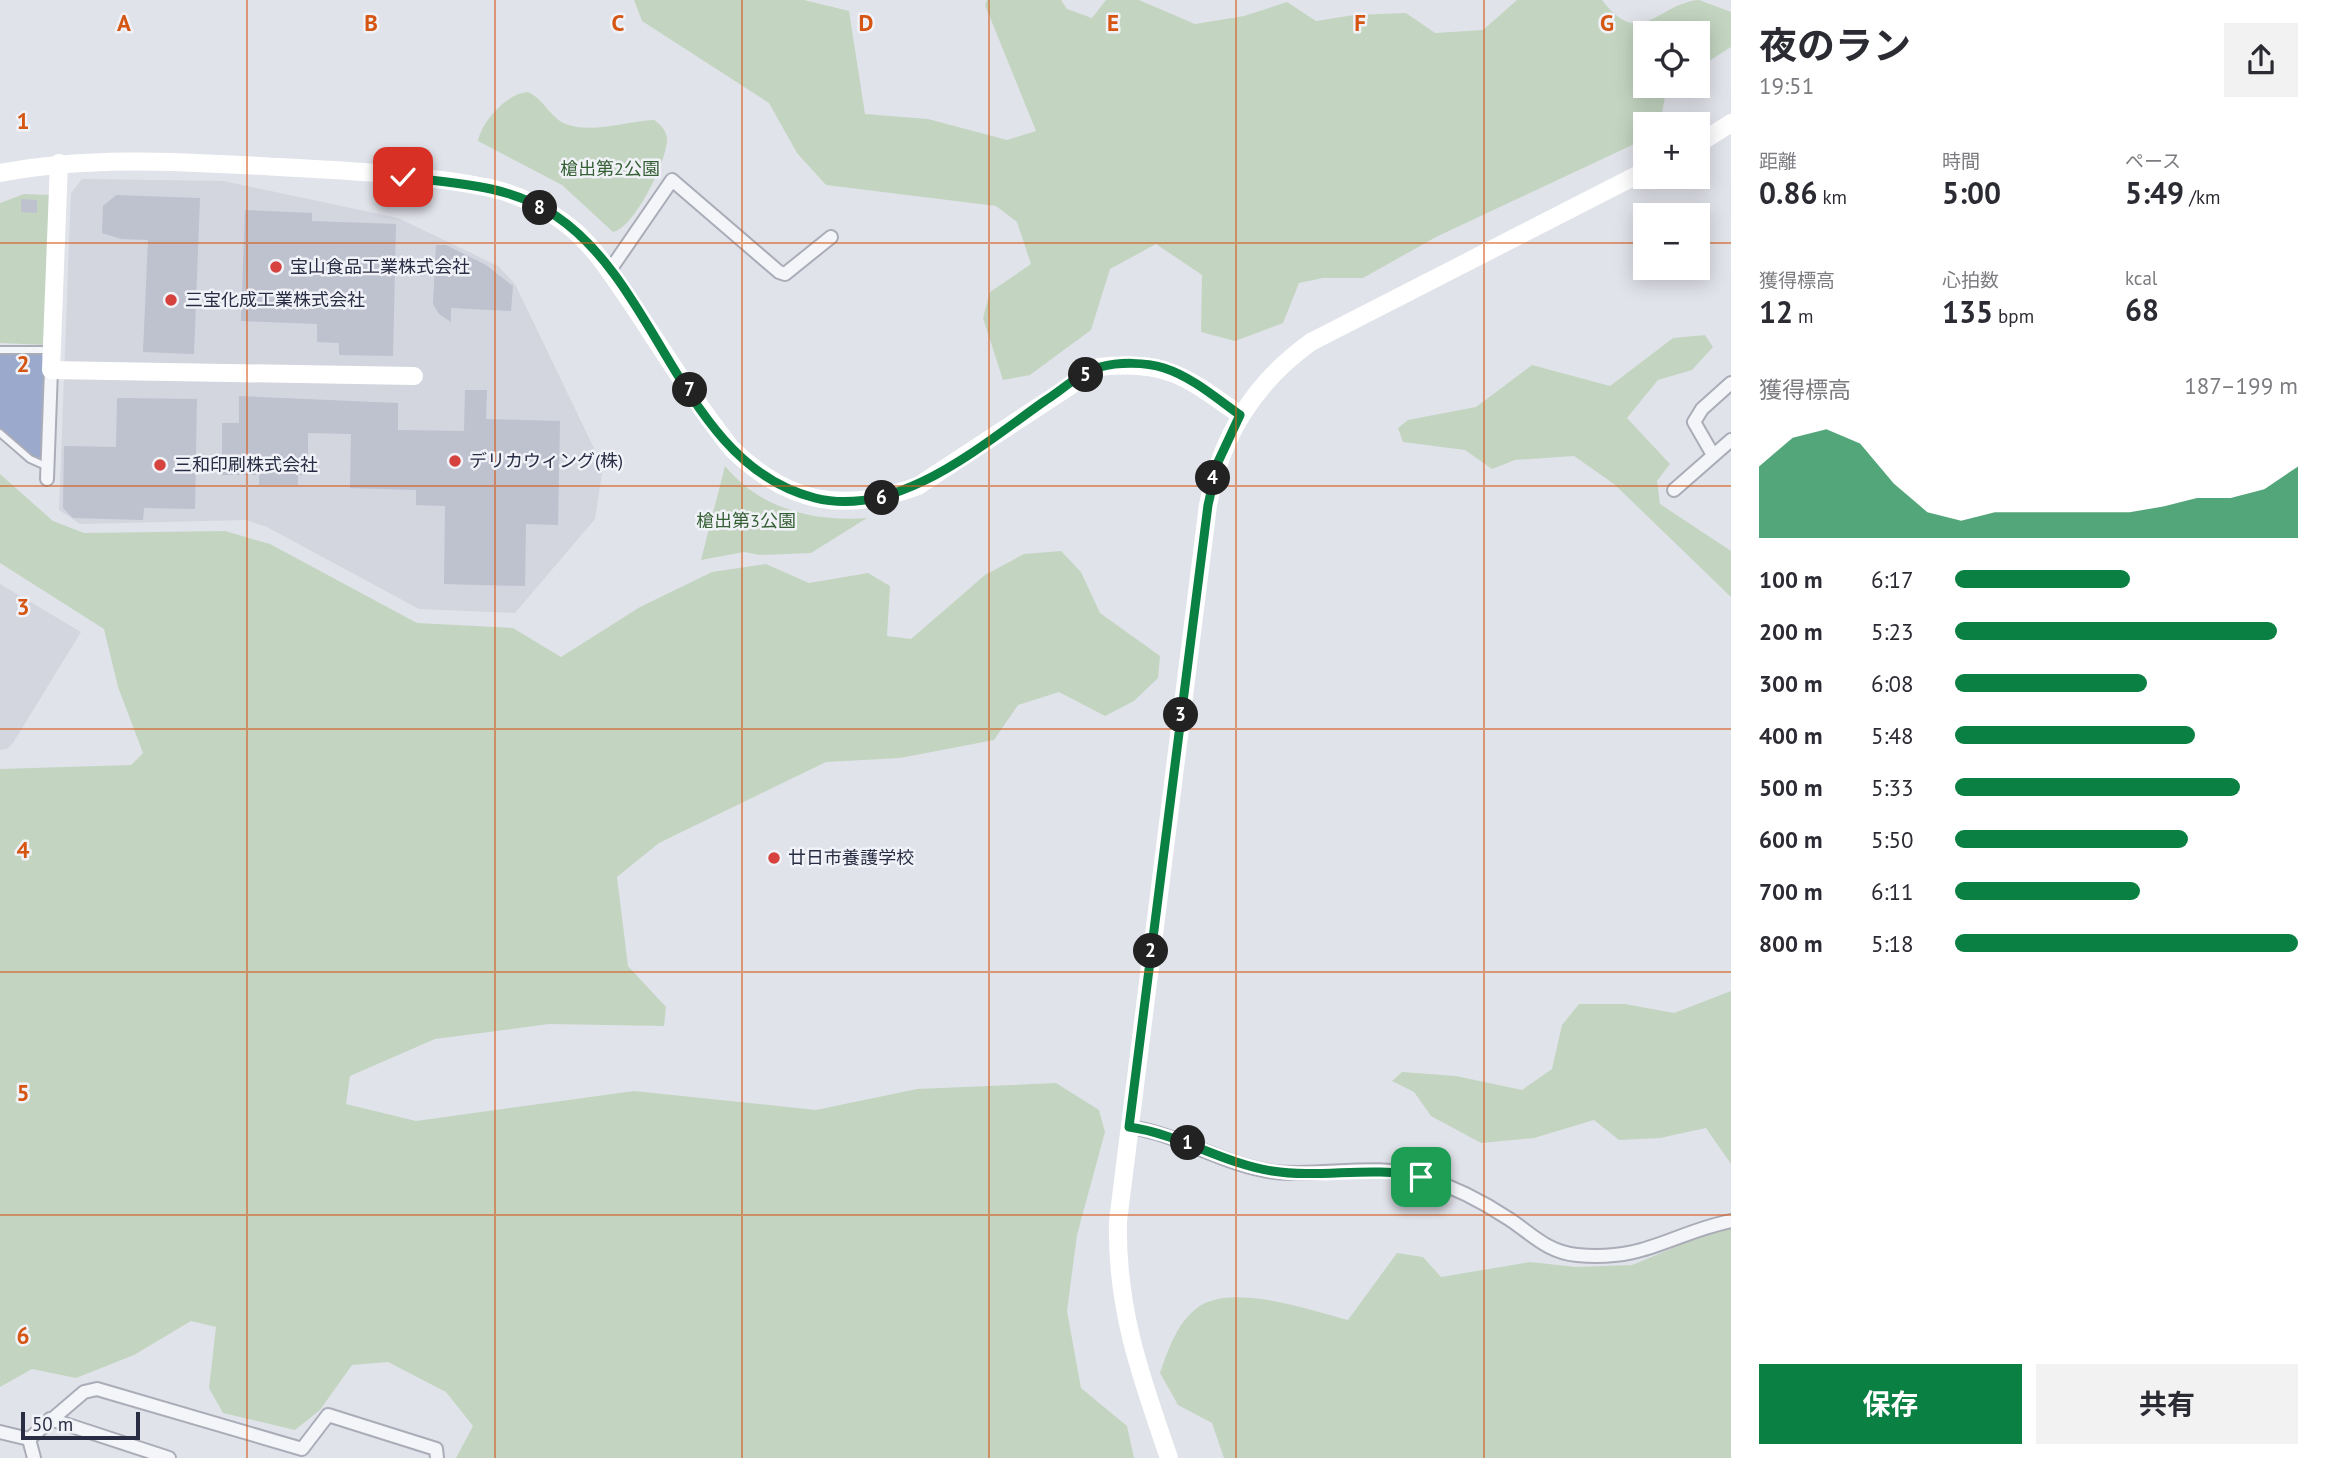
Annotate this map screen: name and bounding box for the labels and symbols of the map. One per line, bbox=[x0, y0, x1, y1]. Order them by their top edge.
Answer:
text: A bbox=[117, 8, 131, 37]
text: B bbox=[364, 8, 378, 37]
text: C bbox=[612, 8, 625, 37]
text: D bbox=[859, 8, 873, 37]
text: E bbox=[1107, 8, 1119, 37]
text: F bbox=[1354, 8, 1366, 37]
text: G bbox=[1600, 8, 1614, 37]
text: 1 bbox=[16, 106, 30, 135]
pin bbox=[373, 147, 433, 207]
park label: 槍出第2公園 bbox=[560, 157, 660, 180]
pin: 8 bbox=[522, 190, 558, 226]
place label: 宝山食品工業株式会社 bbox=[290, 255, 470, 278]
marker: 宝山食品工業株式会社 bbox=[268, 259, 284, 275]
place label: 三宝化成工業株式会社 bbox=[185, 288, 365, 311]
marker: 三宝化成工業株式会社 bbox=[163, 292, 179, 308]
text: 2 bbox=[16, 349, 30, 378]
pin: 5 bbox=[1068, 358, 1104, 392]
pin: 7 bbox=[672, 372, 708, 408]
place label: デリカウィング(株) bbox=[469, 449, 623, 472]
place label: 三和印刷株式会社 bbox=[174, 453, 318, 476]
marker: デリカウィング(株) bbox=[447, 453, 463, 469]
marker: 三和印刷株式会社 bbox=[152, 457, 168, 473]
pin: 4 bbox=[1196, 461, 1230, 496]
pin: 6 bbox=[864, 480, 900, 516]
park label: 槍出第3公園 bbox=[696, 509, 796, 532]
text: 3 bbox=[16, 592, 30, 621]
pin: 3 bbox=[1164, 698, 1198, 732]
text: 4 bbox=[16, 835, 30, 864]
place label: 廿日市養護学校 bbox=[788, 846, 914, 869]
marker: 廿日市養護学校 bbox=[766, 850, 782, 866]
pin: 2 bbox=[1134, 934, 1168, 968]
text: 5 bbox=[16, 1078, 30, 1107]
pin: 1 bbox=[1170, 1126, 1206, 1160]
pin bbox=[1391, 1147, 1451, 1207]
text: 6 bbox=[16, 1321, 30, 1350]
scale bar bbox=[21, 1409, 140, 1441]

